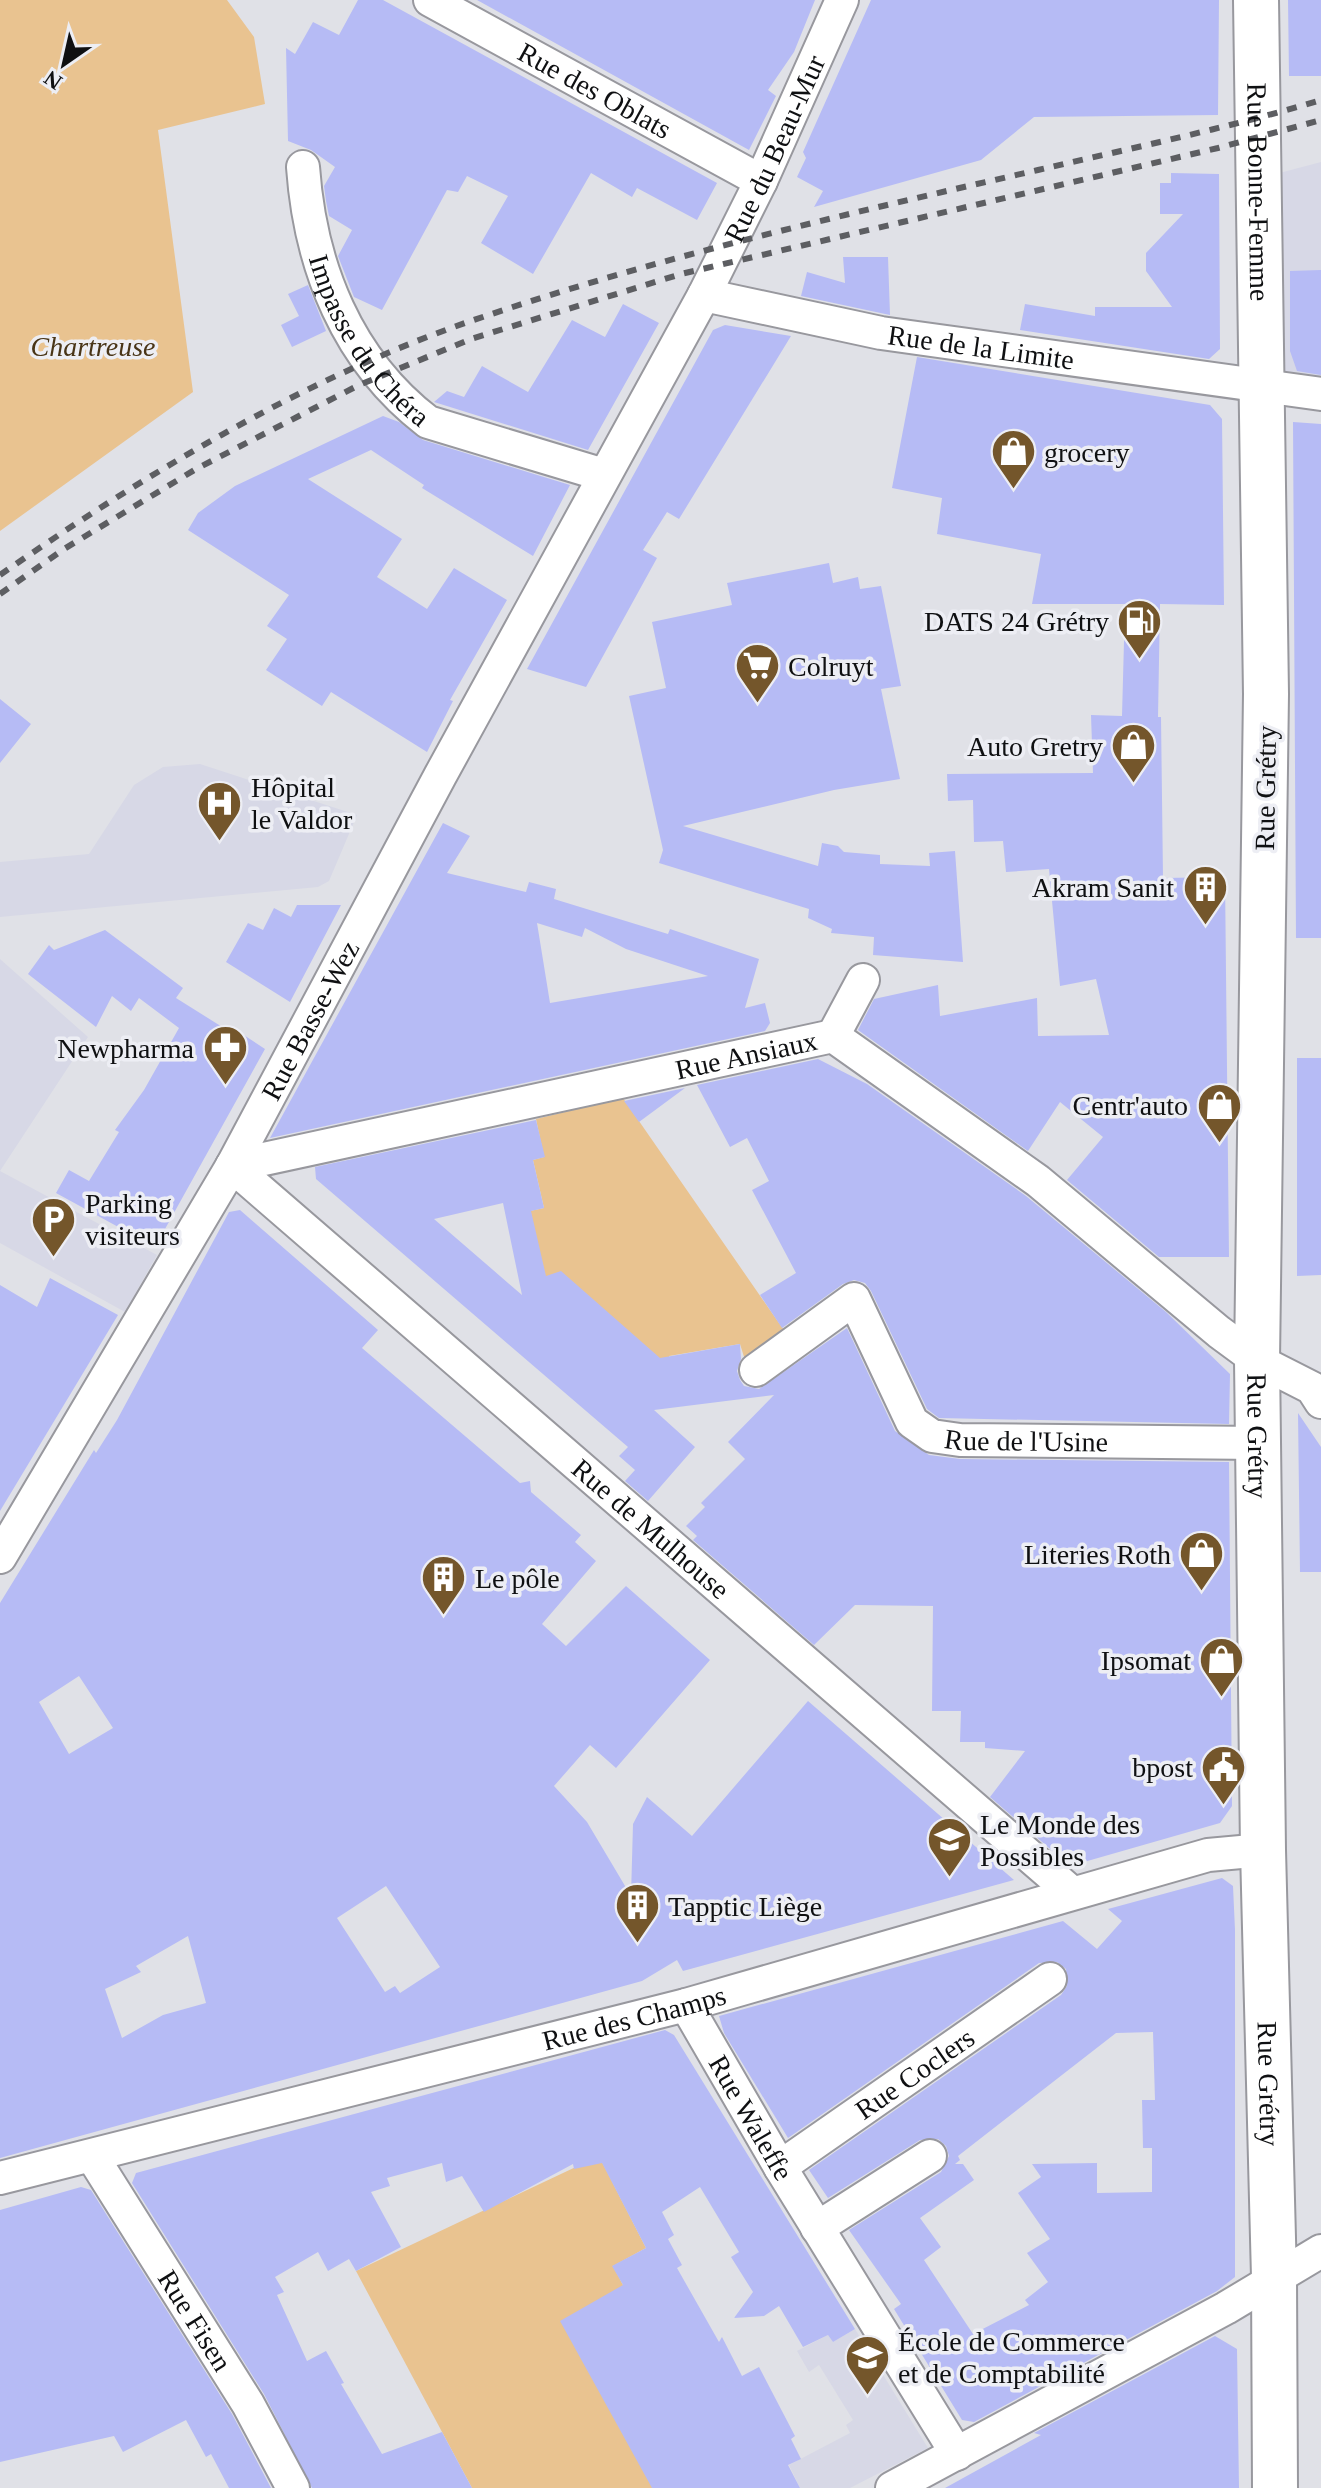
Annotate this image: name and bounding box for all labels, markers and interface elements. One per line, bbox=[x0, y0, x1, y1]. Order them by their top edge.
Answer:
north arrow bbox=[24, 24, 104, 104]
street label: Rue des Oblats bbox=[513, 36, 677, 145]
street label: Rue du Beau-Mur bbox=[718, 50, 832, 247]
text: N bbox=[39, 65, 67, 95]
street label: Rue Bonne-Femme bbox=[1241, 82, 1275, 301]
street label: Impasse du Chéra bbox=[303, 251, 436, 433]
street label: Rue de la Limite bbox=[886, 319, 1076, 376]
park label: Chartreuse bbox=[31, 331, 155, 362]
shop icon: grocery bbox=[989, 428, 1037, 491]
place label: grocery bbox=[1044, 437, 1130, 468]
fuel station icon: DATS 24 Grétry bbox=[1116, 597, 1164, 660]
place label: DATS 24 Grétry bbox=[924, 606, 1109, 637]
supermarket icon: Colruyt bbox=[733, 642, 781, 705]
place label: Colruyt bbox=[788, 651, 874, 682]
shop icon: Auto Gretry bbox=[1110, 722, 1158, 785]
street label: Rue Grétry bbox=[1249, 725, 1282, 851]
place label: Auto Gretry bbox=[967, 731, 1103, 762]
place label: Hôpital le Valdor bbox=[251, 772, 353, 835]
hospital icon: Hôpital le Valdor bbox=[196, 779, 244, 842]
building icon: Akram Sanit bbox=[1181, 863, 1229, 926]
place label: Akram Sanit bbox=[1032, 872, 1174, 903]
street label: Rue Basse-Wez bbox=[255, 935, 365, 1105]
pharmacy icon: Newpharma bbox=[201, 1024, 249, 1087]
street label: Rue Ansiaux bbox=[673, 1025, 820, 1086]
place label: Newpharma bbox=[57, 1033, 195, 1064]
shop icon: Centr'auto bbox=[1195, 1081, 1243, 1144]
place label: Centr'auto bbox=[1073, 1090, 1188, 1121]
place label: Parking visiteurs bbox=[85, 1188, 180, 1251]
parking icon: Parking visiteurs bbox=[30, 1195, 78, 1258]
street label: Rue Grétry bbox=[1241, 1373, 1274, 1499]
street label: Rue de l'Usine bbox=[942, 1423, 1108, 1457]
street label: Rue de Mulhouse bbox=[566, 1453, 735, 1605]
shop icon: Literies Roth bbox=[1178, 1530, 1226, 1593]
place label: Literies Roth bbox=[1024, 1539, 1171, 1570]
building icon: Le pôle bbox=[420, 1554, 468, 1617]
place label: Le pôle bbox=[475, 1563, 560, 1594]
shop icon: Ipsomat bbox=[1198, 1636, 1246, 1699]
place label: Ipsomat bbox=[1101, 1645, 1191, 1676]
public building icon: bpost bbox=[1200, 1743, 1248, 1806]
place label: bpost bbox=[1132, 1752, 1193, 1783]
place label: Le Monde des Possibles bbox=[980, 1809, 1140, 1872]
school or university icon: Le Monde des Possibles bbox=[925, 1816, 973, 1879]
building icon: Tapptic Liège bbox=[613, 1882, 661, 1945]
place label: Tapptic Liège bbox=[668, 1891, 822, 1922]
street label: Rue des Champs bbox=[539, 1979, 730, 2057]
street label: Rue Grétry bbox=[1251, 2021, 1286, 2147]
street label: Rue Coclers bbox=[850, 2022, 980, 2126]
street label: Rue Waleffe bbox=[703, 2050, 799, 2186]
street label: Rue Fisen bbox=[152, 2264, 238, 2376]
place label: École de Commerce et de Comptabilité bbox=[898, 2326, 1125, 2389]
school or university icon: École de Commerce et de Comptabilité bbox=[843, 2333, 891, 2396]

